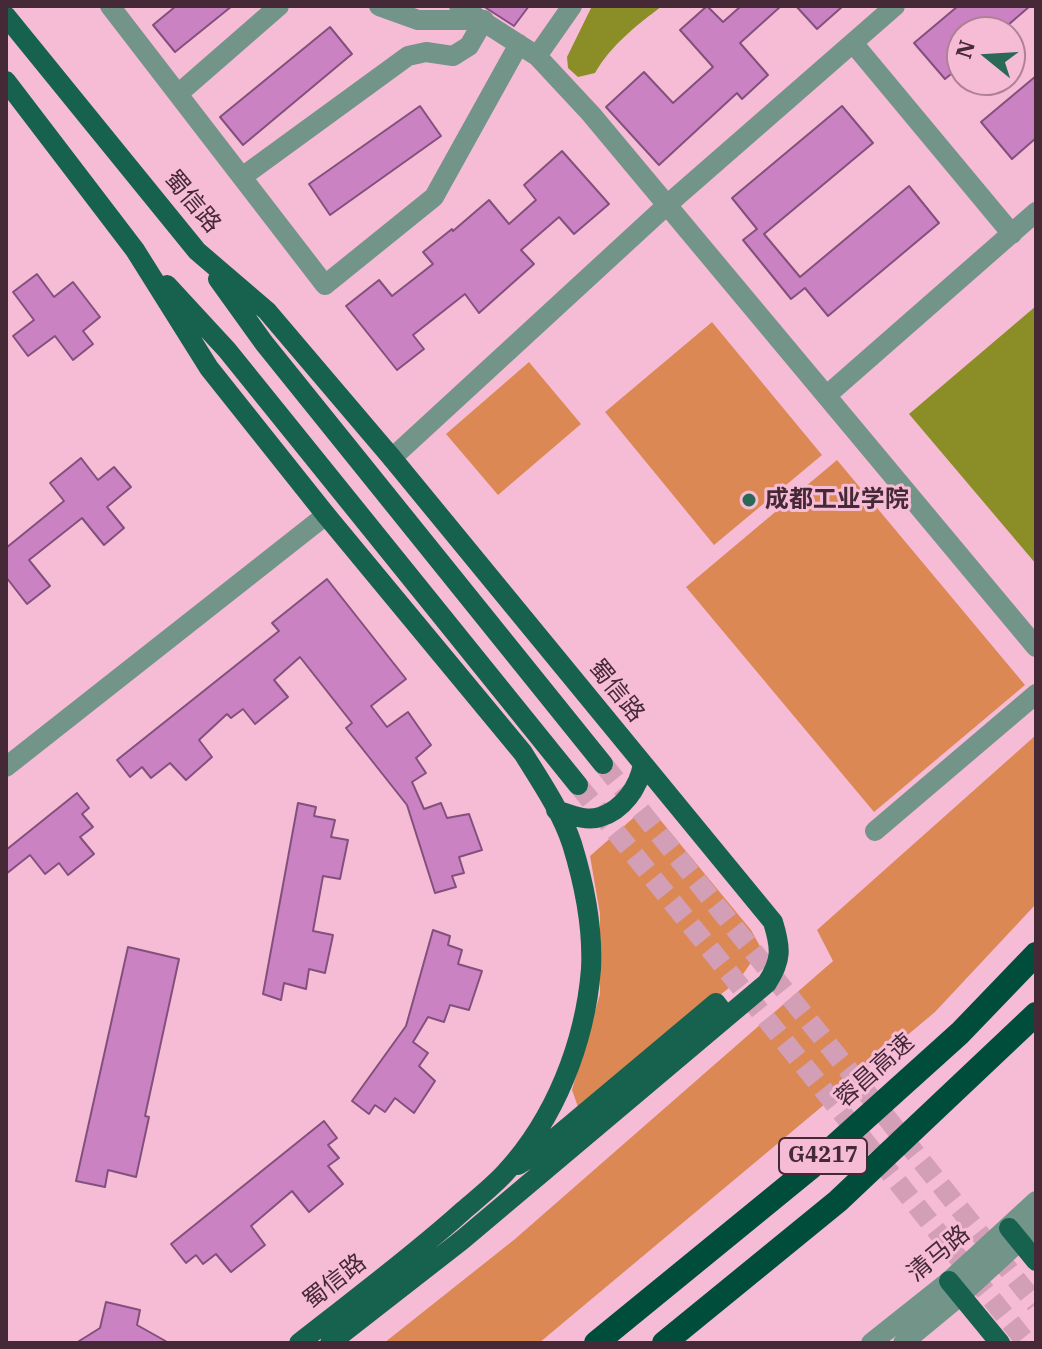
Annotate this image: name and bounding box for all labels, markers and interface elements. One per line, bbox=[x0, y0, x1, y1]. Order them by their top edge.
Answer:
north arrow bbox=[946, 16, 1026, 96]
text: N bbox=[948, 36, 981, 62]
street label: 蜀信路 bbox=[158, 165, 226, 239]
place label: 成都工业学院 bbox=[765, 486, 909, 514]
marker: 成都工业学院 bbox=[740, 491, 758, 509]
street label: 蜀信路 bbox=[582, 654, 650, 728]
street label: 蓉昌高速 bbox=[830, 1028, 920, 1114]
road number: G4217 bbox=[779, 1138, 867, 1174]
street label: 清马路 bbox=[902, 1220, 976, 1288]
street label: 蜀信路 bbox=[298, 1248, 372, 1316]

